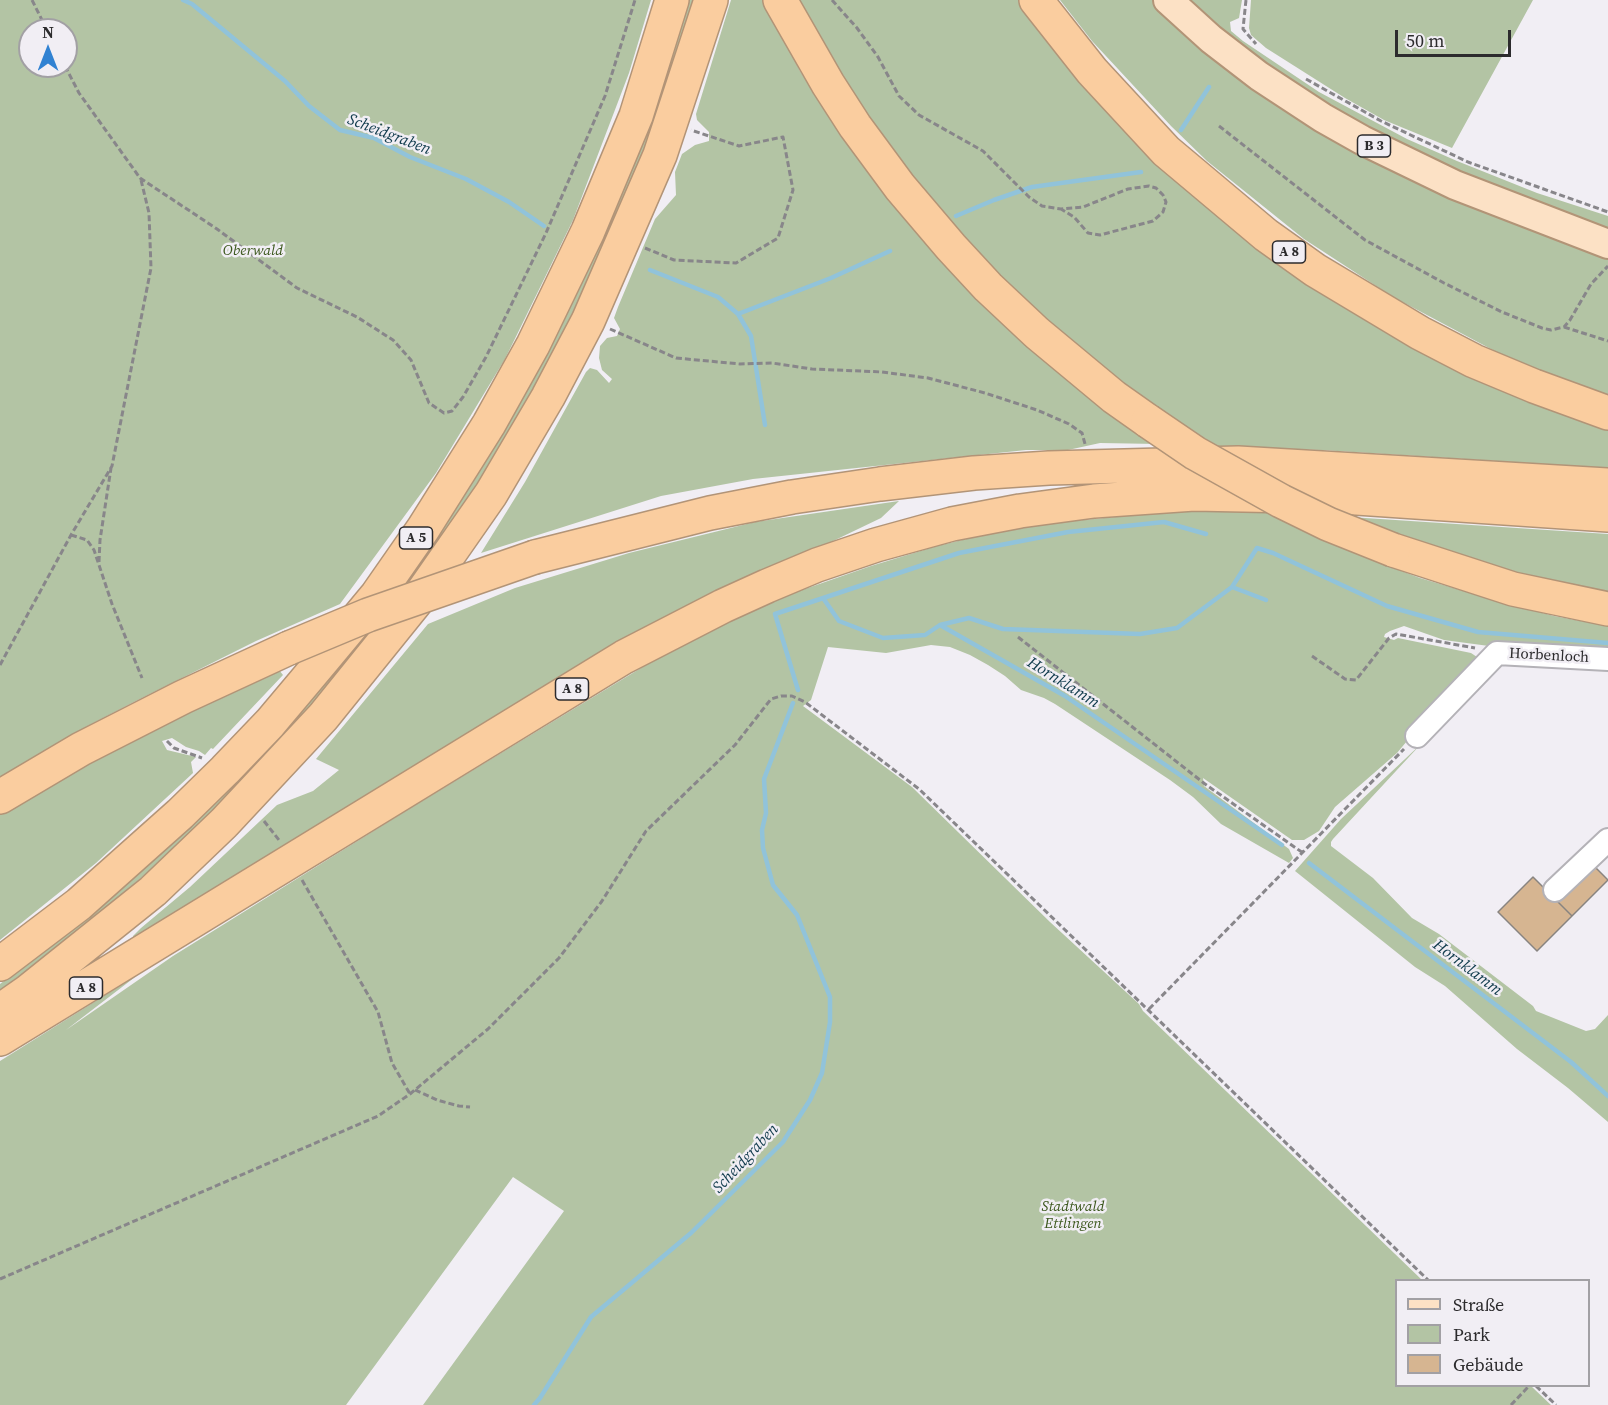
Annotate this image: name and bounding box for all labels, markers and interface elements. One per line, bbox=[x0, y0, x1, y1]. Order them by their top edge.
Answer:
north arrow bbox=[18, 18, 78, 78]
scale bar bbox=[1398, 18, 1514, 56]
text: N bbox=[42, 21, 54, 43]
text: 50 m bbox=[1406, 28, 1444, 53]
water label: Scheidgraben bbox=[345, 110, 433, 160]
road number: B 3 bbox=[1358, 135, 1390, 157]
road number: A 8 bbox=[1272, 241, 1306, 263]
park label: Oberwald bbox=[223, 242, 283, 260]
road number: A 5 bbox=[400, 527, 432, 549]
street label: Horbenloch bbox=[1508, 645, 1590, 667]
water label: Hornklamm bbox=[1023, 653, 1103, 713]
road number: A 8 bbox=[556, 678, 588, 700]
water label: Hornklamm bbox=[1429, 936, 1505, 1000]
road number: A 8 bbox=[70, 977, 103, 999]
water label: Scheidgraben bbox=[709, 1120, 783, 1198]
park label: Stadtwald Ettlingen bbox=[1041, 1198, 1105, 1233]
legend bbox=[1395, 1279, 1590, 1387]
text: Straße bbox=[1453, 1292, 1504, 1317]
text: Park bbox=[1453, 1322, 1490, 1347]
text: Gebäude bbox=[1453, 1352, 1524, 1377]

